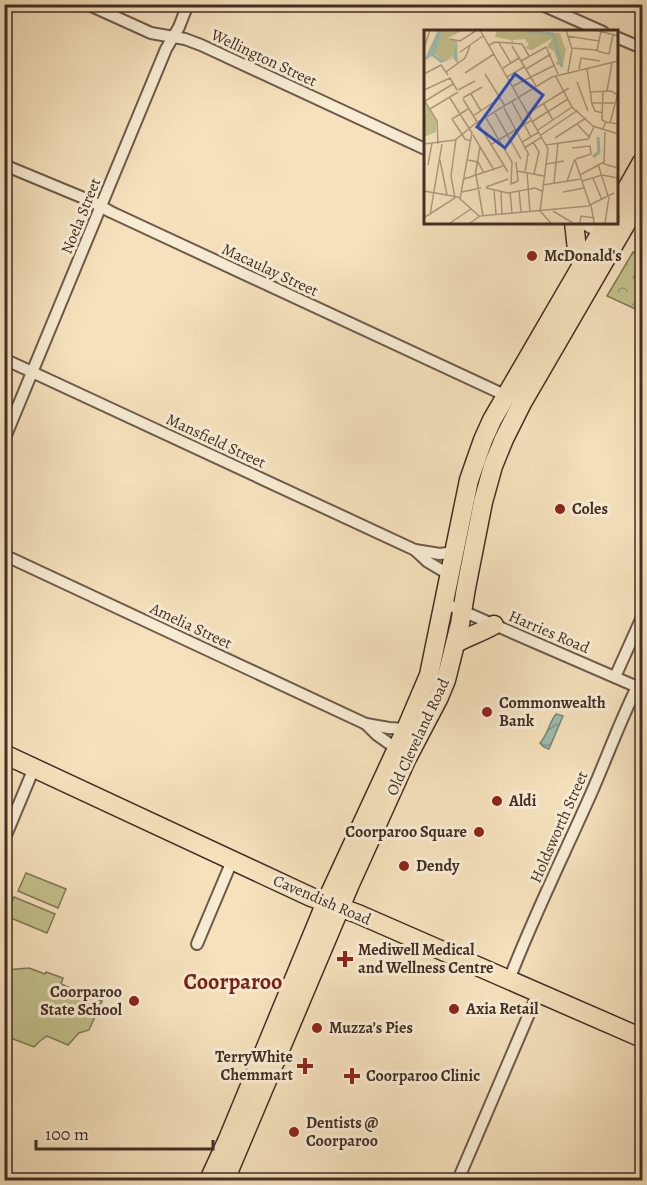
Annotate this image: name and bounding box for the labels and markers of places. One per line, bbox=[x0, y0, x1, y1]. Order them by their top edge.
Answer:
place label: McDonald's bbox=[544, 245, 622, 267]
marker: McDonald's bbox=[525, 249, 539, 263]
place label: Coles bbox=[572, 498, 608, 520]
marker: Coles bbox=[553, 502, 567, 516]
place label: Commonwealth Bank bbox=[499, 692, 606, 732]
marker: Commonwealth Bank bbox=[480, 705, 494, 719]
place label: Aldi bbox=[508, 790, 537, 812]
marker: Aldi bbox=[490, 794, 504, 808]
place label: Coorparoo Square bbox=[345, 821, 467, 843]
marker: Coorparoo Square bbox=[472, 825, 486, 839]
place label: Dendy bbox=[416, 855, 460, 877]
marker: Dendy bbox=[397, 859, 411, 873]
place label: Mediwell Medical and Wellness Centre bbox=[358, 939, 493, 979]
marker: Mediwell Medical and Wellness Centre bbox=[336, 950, 354, 968]
place label: Coorparoo State School bbox=[40, 981, 123, 1021]
marker: Coorparoo State School bbox=[127, 994, 141, 1008]
place label: Axia Retail bbox=[465, 998, 539, 1020]
marker: Axia Retail bbox=[447, 1002, 461, 1016]
place label: Muzza’s Pies bbox=[329, 1017, 413, 1039]
marker: Muzza’s Pies bbox=[310, 1021, 324, 1035]
place label: TerryWhite Chemmart bbox=[215, 1046, 294, 1086]
marker: TerryWhite Chemmart bbox=[298, 1059, 312, 1073]
place label: Coorparoo Clinic bbox=[366, 1065, 480, 1087]
marker: Coorparoo Clinic bbox=[343, 1067, 361, 1085]
place label: Dentists @ Coorparoo bbox=[306, 1112, 379, 1152]
marker: Dentists @ Coorparoo bbox=[287, 1125, 301, 1139]

